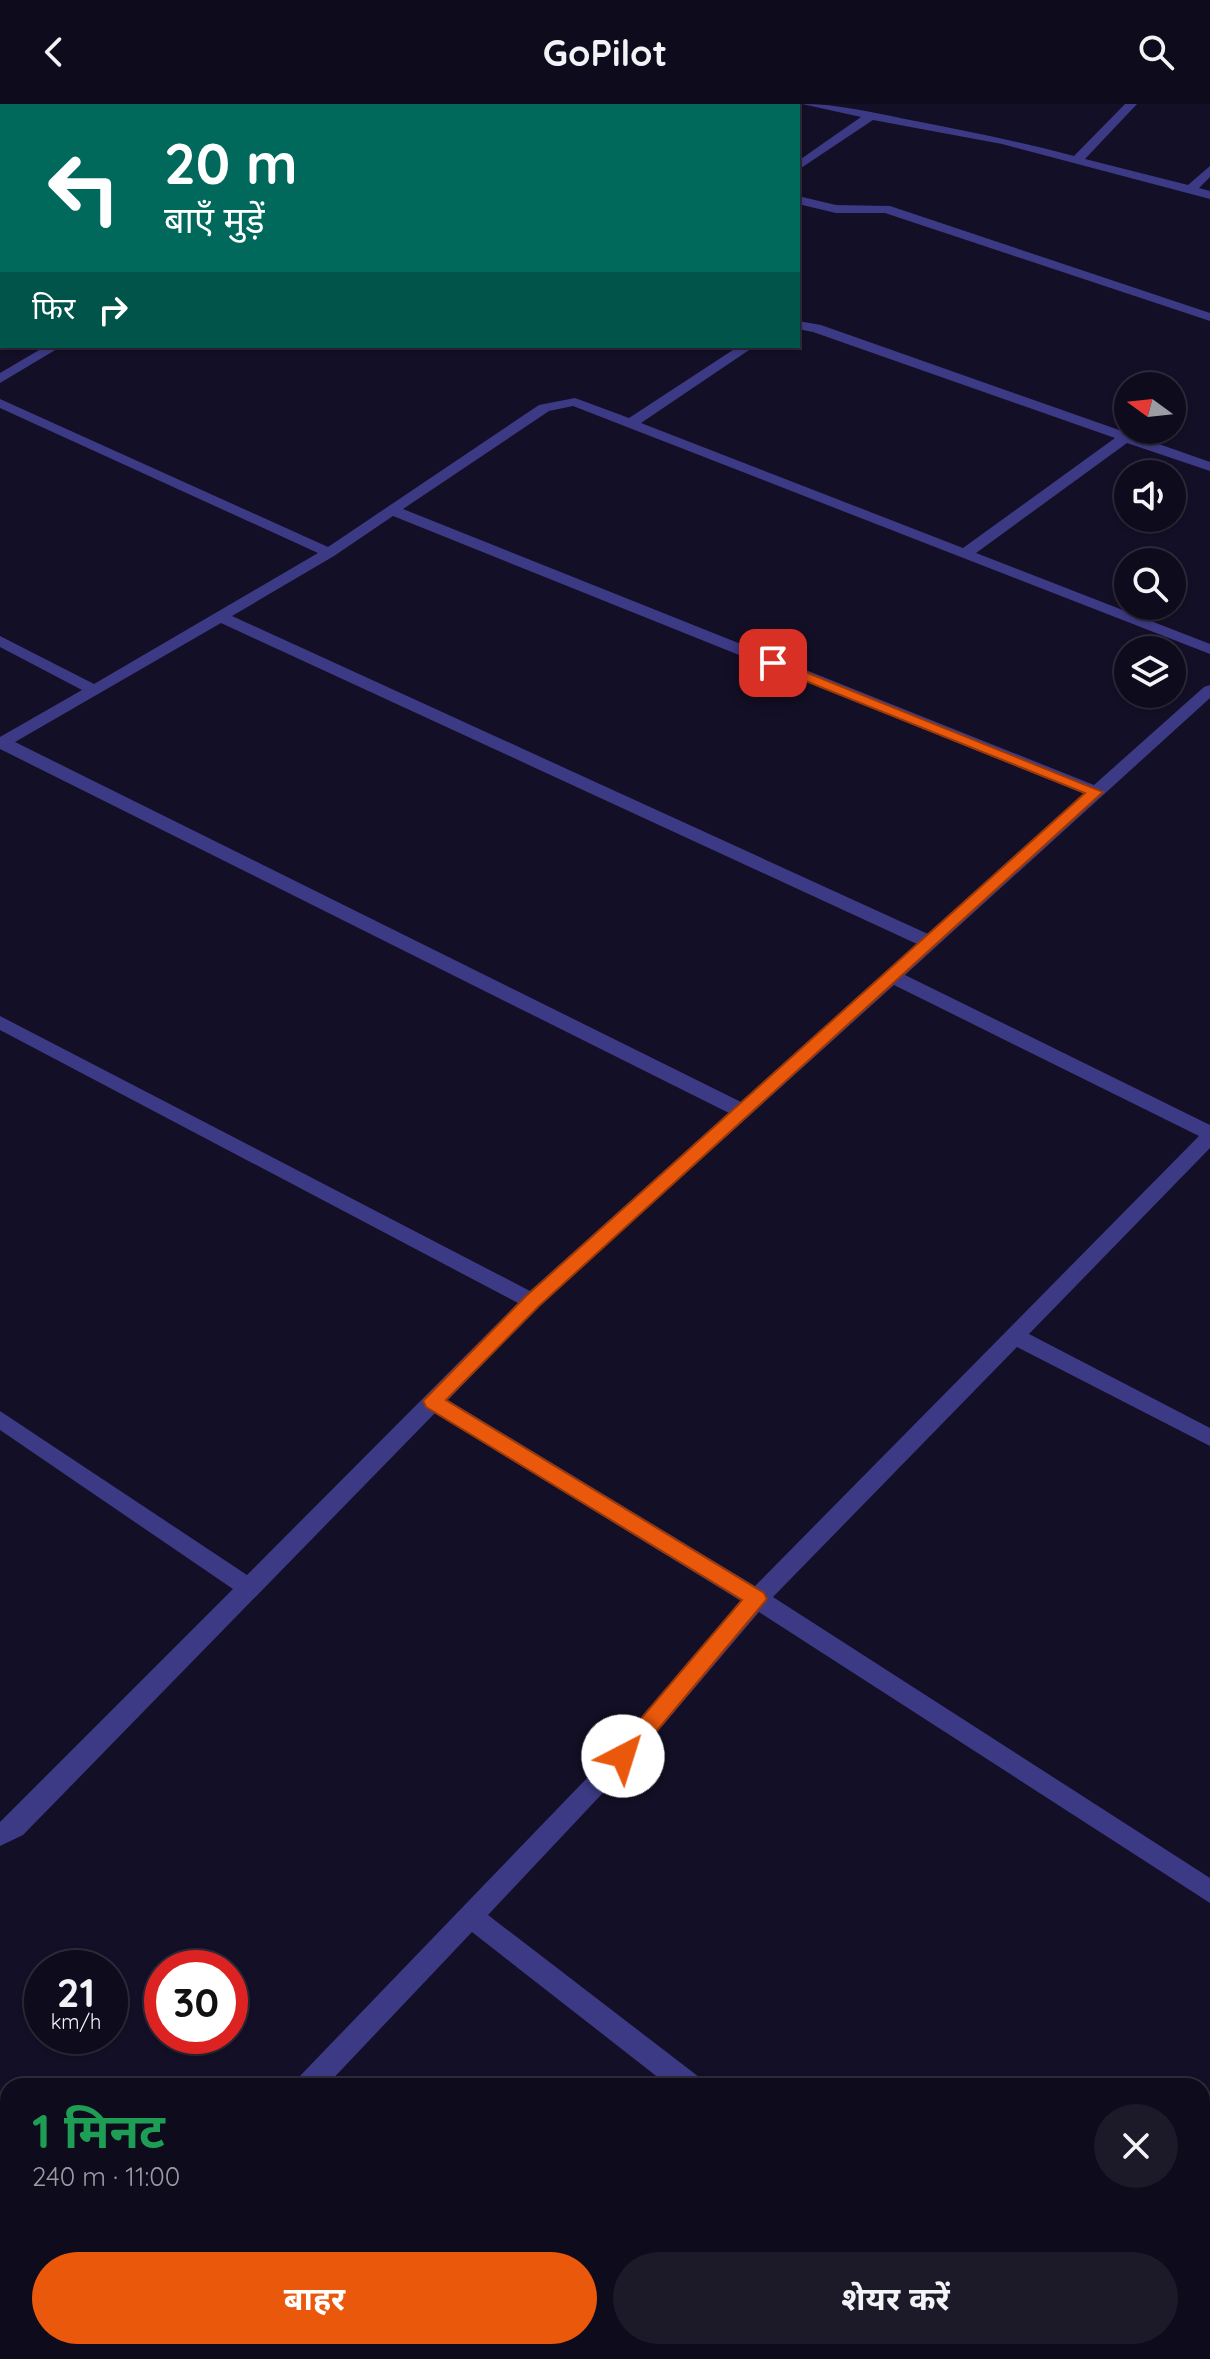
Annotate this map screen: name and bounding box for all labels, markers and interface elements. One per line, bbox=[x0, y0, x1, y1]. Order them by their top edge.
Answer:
icon: back bbox=[32, 30, 76, 74]
text: GoPilot bbox=[543, 30, 667, 75]
icon: search bbox=[1134, 30, 1178, 74]
text: 20 m bbox=[164, 128, 298, 198]
icon: left bbox=[32, 136, 136, 240]
text: बाएँ मुड़ें bbox=[164, 197, 264, 242]
icon: right bbox=[91, 288, 135, 332]
text: फिर bbox=[32, 289, 75, 327]
north arrow bbox=[1114, 372, 1186, 444]
map controls bbox=[1114, 372, 1186, 708]
button: sound bbox=[1114, 460, 1186, 532]
button: search bbox=[1114, 548, 1186, 620]
pin bbox=[739, 629, 807, 697]
button: layers bbox=[1114, 636, 1186, 708]
icon: arrive bbox=[751, 641, 795, 685]
position arrow bbox=[581, 1714, 665, 1798]
speed limit sign: 30 bbox=[144, 1950, 248, 2054]
text: 21 bbox=[57, 1967, 95, 2017]
text: km/h bbox=[51, 2009, 101, 2034]
text: 1 मिनट bbox=[32, 2100, 165, 2160]
button: close bbox=[1094, 2104, 1178, 2188]
text: 240 m · 11:00 bbox=[32, 2160, 180, 2193]
button: बाहर bbox=[32, 2252, 597, 2344]
button: शेयर करें bbox=[613, 2252, 1178, 2344]

